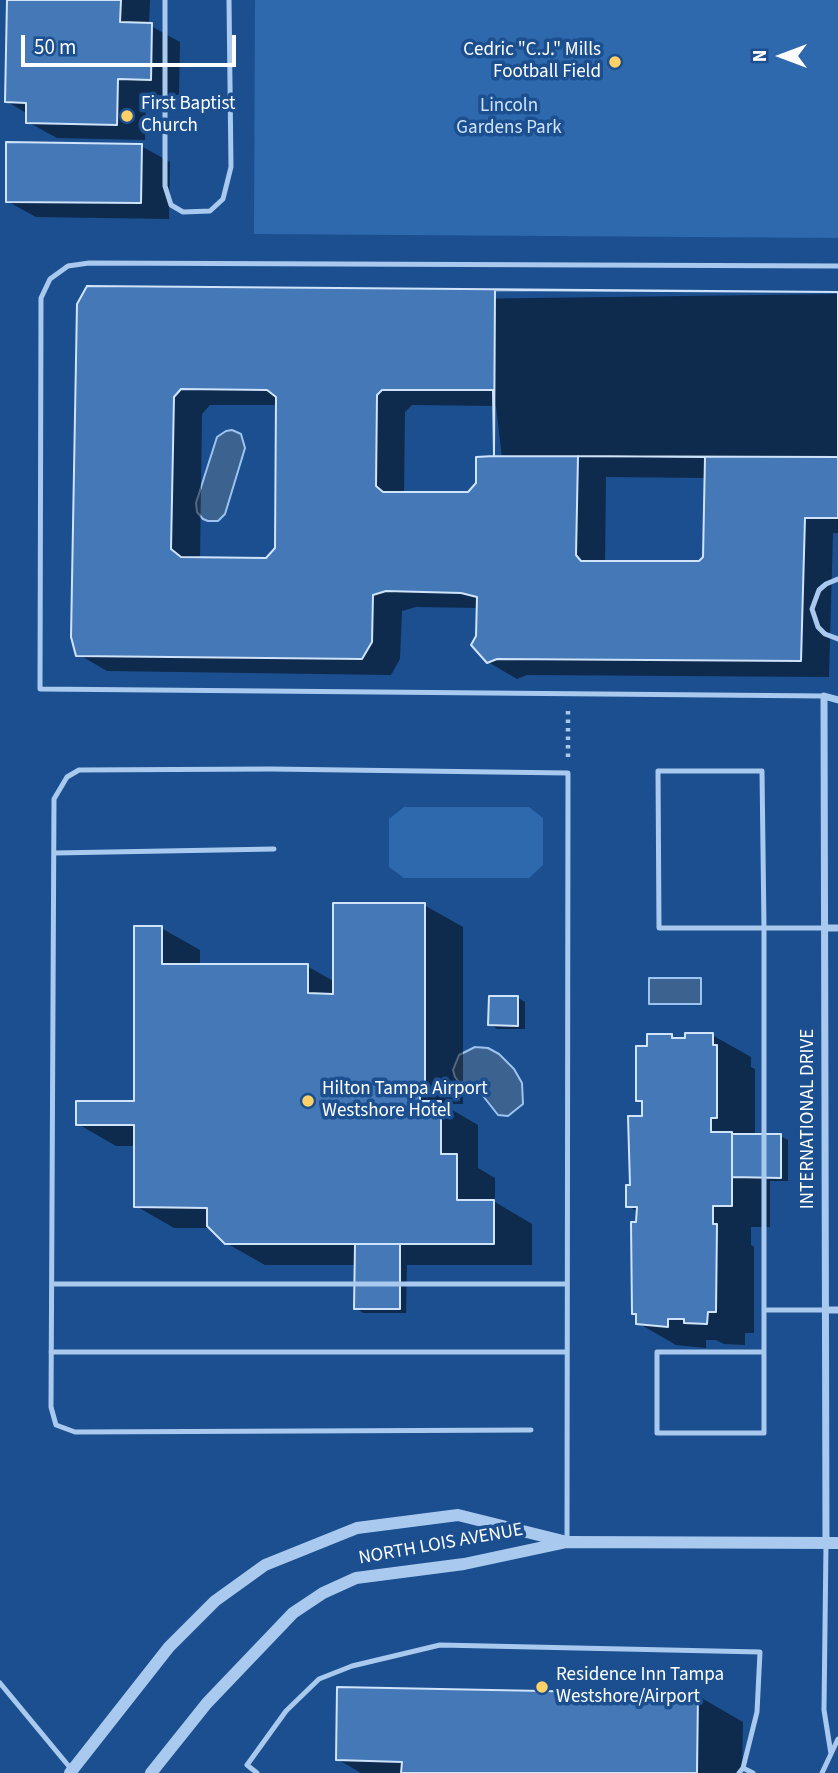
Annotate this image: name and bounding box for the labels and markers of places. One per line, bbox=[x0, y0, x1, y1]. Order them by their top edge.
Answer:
place label: Cedric "C.J." Mills Football Field bbox=[463, 40, 601, 84]
marker: Cedric "C.J." Mills Football Field bbox=[607, 54, 623, 70]
place label: First Baptist Church bbox=[141, 94, 235, 138]
marker: First Baptist Church bbox=[119, 108, 135, 124]
place label: Hilton Tampa Airport Westshore Hotel bbox=[322, 1079, 488, 1123]
marker: Hilton Tampa Airport Westshore Hotel bbox=[300, 1093, 316, 1109]
place label: Residence Inn Tampa Westshore/Airport bbox=[556, 1665, 724, 1709]
marker: Residence Inn Tampa Westshore/Airport bbox=[534, 1679, 550, 1695]

